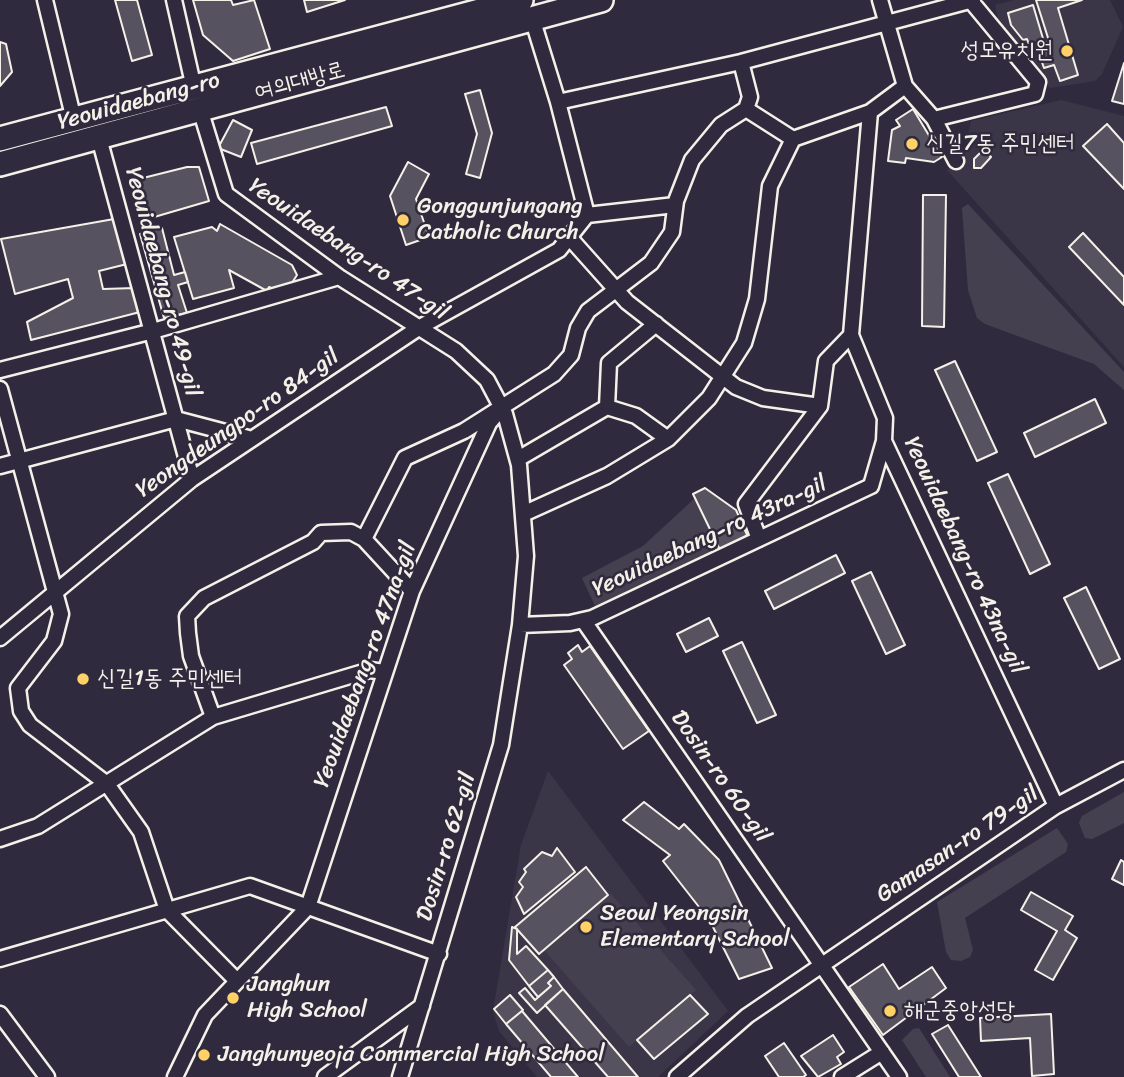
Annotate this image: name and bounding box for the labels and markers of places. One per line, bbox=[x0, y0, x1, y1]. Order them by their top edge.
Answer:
place label: 성모유치원 bbox=[960, 37, 1053, 65]
marker: 성모유치원 bbox=[1059, 43, 1075, 59]
place label: 신길7동 주민센터 bbox=[926, 130, 1075, 158]
marker: 신길7동 주민센터 bbox=[904, 136, 920, 152]
place label: Gonggunjungang Catholic Church bbox=[417, 193, 583, 247]
marker: Gonggunjungang Catholic Church bbox=[395, 212, 411, 228]
place label: 신길1동 주민센터 bbox=[97, 665, 242, 693]
marker: 신길1동 주민센터 bbox=[75, 671, 91, 687]
place label: Seoul Yeongsin Elementary School bbox=[600, 900, 790, 954]
marker: Seoul Yeongsin Elementary School bbox=[578, 919, 594, 935]
place label: Janghun High School bbox=[247, 971, 367, 1025]
marker: Janghun High School bbox=[225, 990, 241, 1006]
place label: 해군중앙성당 bbox=[904, 997, 1015, 1025]
marker: 해군중앙성당 bbox=[882, 1003, 898, 1019]
place label: Janghunyeoja Commercial High School bbox=[218, 1041, 605, 1069]
marker: Janghunyeoja Commercial High School bbox=[196, 1047, 212, 1063]

